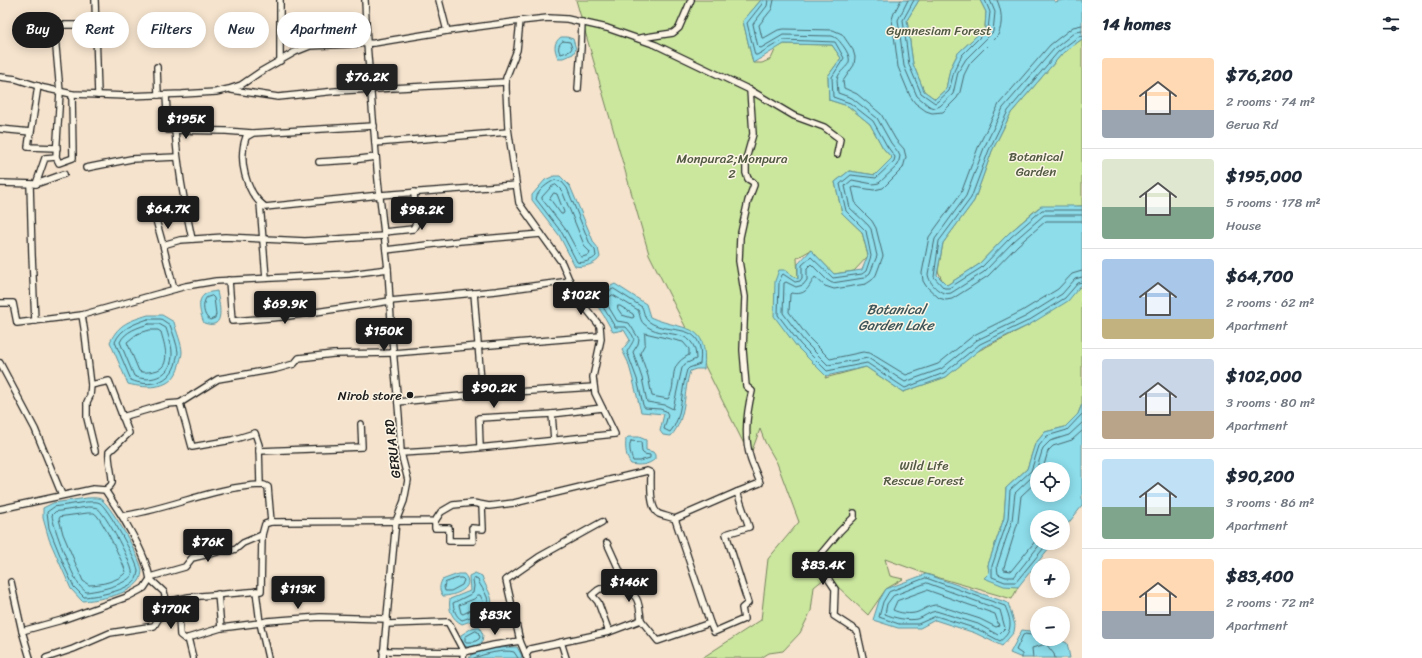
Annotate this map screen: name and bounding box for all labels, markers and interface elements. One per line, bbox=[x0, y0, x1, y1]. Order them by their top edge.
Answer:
text: 14 homes bbox=[1102, 9, 1171, 39]
chip: Buy bbox=[12, 12, 64, 48]
chip: Rent bbox=[72, 12, 129, 48]
chip: Filters bbox=[137, 12, 206, 48]
chip: New bbox=[214, 12, 269, 48]
chip: Apartment bbox=[277, 12, 371, 48]
icon: filters bbox=[1380, 13, 1402, 35]
park label: Gymnesiam Forest bbox=[886, 19, 992, 42]
text: $76,200 bbox=[1226, 60, 1293, 90]
pin: $76.2K bbox=[334, 64, 400, 98]
text: $76.2K bbox=[346, 65, 388, 88]
icon: home bbox=[1134, 74, 1182, 122]
text: 2 rooms · 74 m² bbox=[1226, 90, 1315, 113]
pin: $195K bbox=[158, 106, 214, 140]
text: $195K bbox=[167, 107, 205, 130]
text: Gerua Rd bbox=[1226, 113, 1278, 136]
park label: Botanical Garden bbox=[1009, 145, 1063, 183]
park label: Monpura2;Monpura 2 bbox=[676, 147, 788, 185]
text: $195,000 bbox=[1226, 161, 1302, 191]
icon: home bbox=[1134, 175, 1182, 223]
text: 5 rooms · 178 m² bbox=[1226, 191, 1321, 214]
pin: $64.7K bbox=[135, 196, 201, 230]
text: $64.7K bbox=[146, 197, 190, 220]
pin: $98.2K bbox=[389, 197, 455, 231]
text: $98.2K bbox=[400, 198, 444, 221]
text: House bbox=[1226, 214, 1261, 237]
text: $64,700 bbox=[1226, 261, 1294, 291]
icon: home bbox=[1134, 275, 1182, 323]
pin: $102K bbox=[553, 282, 609, 316]
text: $102K bbox=[562, 283, 600, 306]
pin: $69.9K bbox=[252, 291, 318, 325]
text: 2 rooms · 62 m² bbox=[1226, 291, 1314, 314]
text: $69.9K bbox=[263, 292, 307, 315]
water label: Botanical Garden Lake bbox=[858, 297, 936, 338]
text: Apartment bbox=[1226, 314, 1287, 337]
pin: $150K bbox=[356, 318, 412, 352]
text: $150K bbox=[365, 319, 403, 342]
text: $102,000 bbox=[1226, 361, 1302, 391]
pin: $90.2K bbox=[461, 375, 527, 409]
icon: home bbox=[1134, 375, 1182, 423]
text: $90.2K bbox=[472, 376, 516, 399]
place label: Nirob store bbox=[338, 384, 402, 407]
marker: Nirob store bbox=[405, 390, 415, 400]
text: 3 rooms · 80 m² bbox=[1226, 391, 1315, 414]
text: Apartment bbox=[1226, 414, 1287, 437]
street label: GERUA RD bbox=[377, 418, 408, 480]
park label: Wild Life Rescue Forest bbox=[883, 454, 965, 492]
text: $90,200 bbox=[1226, 461, 1295, 491]
map controls bbox=[1030, 462, 1070, 646]
button: locate bbox=[1030, 462, 1070, 502]
icon: home bbox=[1134, 475, 1182, 523]
text: 3 rooms · 86 m² bbox=[1226, 491, 1314, 514]
button: layers bbox=[1030, 510, 1070, 550]
text: Apartment bbox=[1226, 514, 1287, 537]
pin: $76K bbox=[184, 529, 232, 563]
text: $76K bbox=[192, 530, 224, 553]
pin: $83.4K bbox=[790, 552, 856, 586]
text: $83.4K bbox=[801, 553, 845, 576]
button: + bbox=[1030, 558, 1070, 598]
text: $83,400 bbox=[1226, 561, 1294, 591]
pin: $146K bbox=[601, 569, 657, 603]
text: $146K bbox=[610, 570, 648, 593]
icon: home bbox=[1134, 575, 1182, 623]
pin: $113K bbox=[270, 576, 326, 610]
text: $113K bbox=[281, 577, 315, 600]
text: 2 rooms · 72 m² bbox=[1226, 591, 1314, 614]
pin: $170K bbox=[143, 596, 199, 630]
text: $170K bbox=[152, 597, 190, 620]
pin: $83K bbox=[471, 602, 519, 636]
text: $83K bbox=[479, 603, 511, 626]
button: − bbox=[1030, 606, 1070, 646]
text: Apartment bbox=[1226, 614, 1287, 637]

